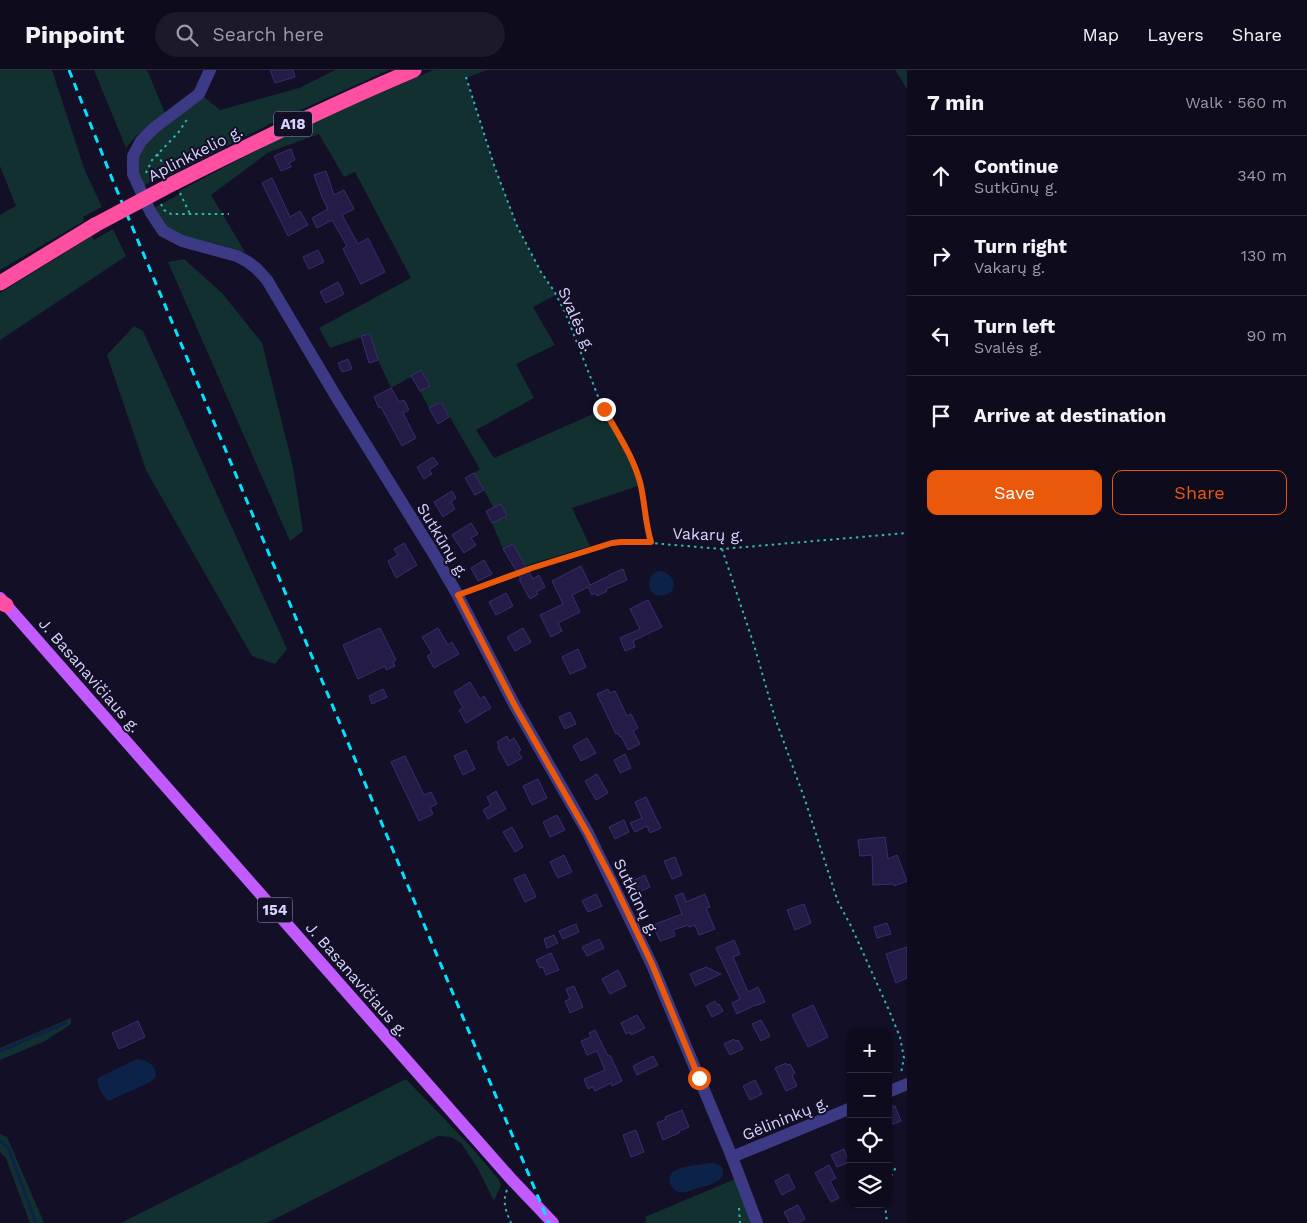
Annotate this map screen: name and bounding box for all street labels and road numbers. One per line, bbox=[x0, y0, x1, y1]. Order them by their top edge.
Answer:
road number: A18 bbox=[274, 112, 312, 136]
street label: Aplinkkelio g. bbox=[145, 121, 246, 185]
street label: Svalės g. bbox=[554, 284, 599, 354]
street label: Sutkūnų g. bbox=[413, 499, 472, 581]
street label: Vakarų g. bbox=[672, 524, 744, 545]
street label: J. Basanavičiaus g. bbox=[35, 614, 145, 736]
street label: Sutkūnų g. bbox=[610, 855, 663, 939]
road number: 154 bbox=[258, 898, 292, 922]
street label: J. Basanavičiaus g. bbox=[302, 918, 412, 1040]
street label: Gėlininkų g. bbox=[739, 1093, 831, 1144]

